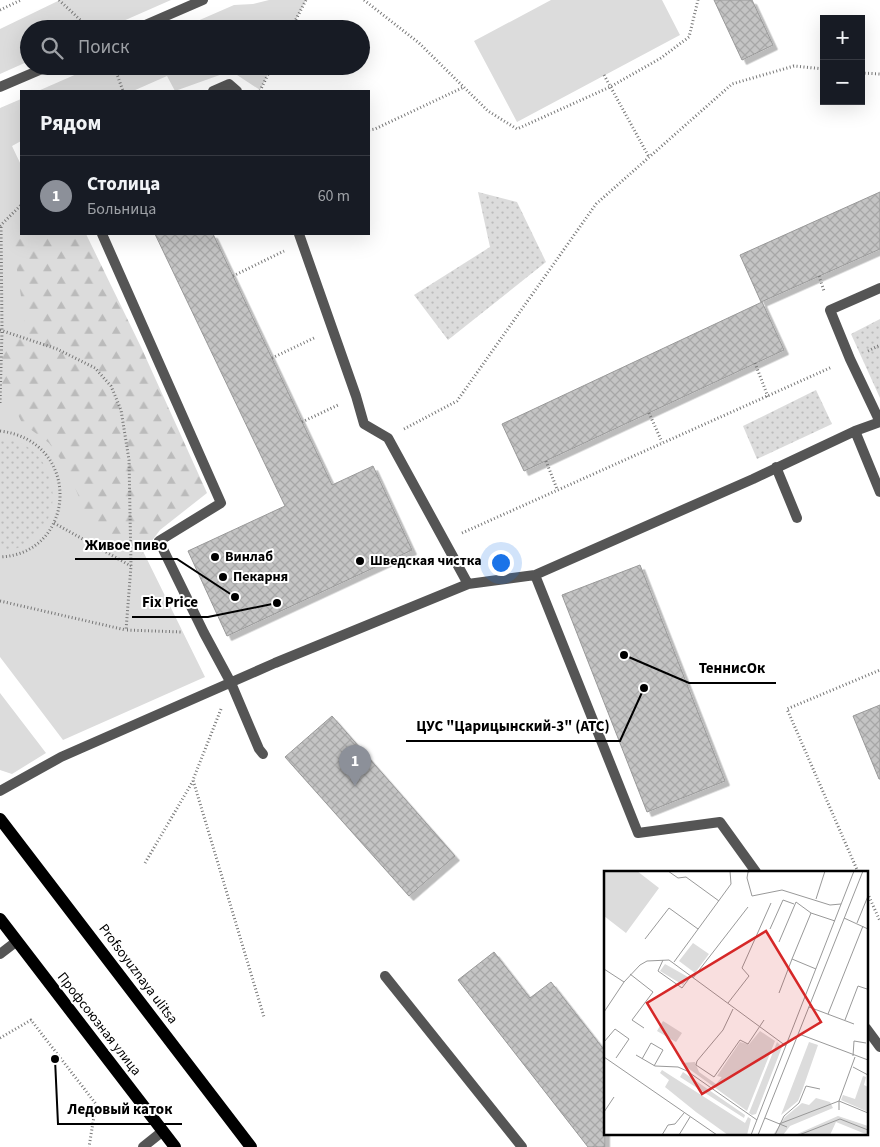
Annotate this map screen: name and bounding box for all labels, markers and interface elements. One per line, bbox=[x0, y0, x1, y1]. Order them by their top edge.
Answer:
map controls bbox=[820, 15, 865, 105]
button: + bbox=[820, 15, 865, 60]
search box bbox=[20, 20, 370, 75]
icon: search bbox=[38, 34, 66, 62]
text: Поиск bbox=[78, 34, 129, 61]
button: − bbox=[820, 60, 865, 105]
text: Рядом bbox=[40, 108, 101, 138]
text: Столица bbox=[87, 171, 160, 198]
text: 1 bbox=[52, 185, 60, 207]
text: 60 m bbox=[318, 185, 350, 207]
text: Больница bbox=[87, 198, 156, 220]
callout: Живое пиво bbox=[75, 529, 177, 559]
text: Живое пиво bbox=[85, 535, 167, 556]
place label: Винлаб bbox=[225, 547, 273, 567]
your location bbox=[488, 550, 514, 576]
marker: Винлаб bbox=[209, 551, 221, 563]
place label: Шведская чистка bbox=[370, 551, 482, 571]
marker: Шведская чистка bbox=[354, 555, 366, 567]
place label: Пекарня bbox=[233, 567, 288, 587]
marker: Пекарня bbox=[217, 571, 229, 583]
callout: Fix Price bbox=[132, 587, 208, 617]
text: Fix Price bbox=[142, 592, 198, 613]
callout: ТеннисОк bbox=[689, 653, 776, 683]
text: ТеннисОк bbox=[699, 658, 766, 679]
callout: ЦУС "Царицынский-3" (АТС) bbox=[406, 711, 620, 741]
text: ЦУС "Царицынский-3" (АТС) bbox=[416, 716, 610, 737]
pin: 1 bbox=[339, 745, 371, 786]
inset map bbox=[604, 871, 868, 1134]
street label: Profsoyuznaya ulitsa bbox=[94, 920, 182, 1028]
street label: Профсоюзная улица bbox=[52, 968, 146, 1080]
callout: Ледовый каток bbox=[58, 1094, 182, 1124]
text: Ледовый каток bbox=[67, 1099, 173, 1120]

